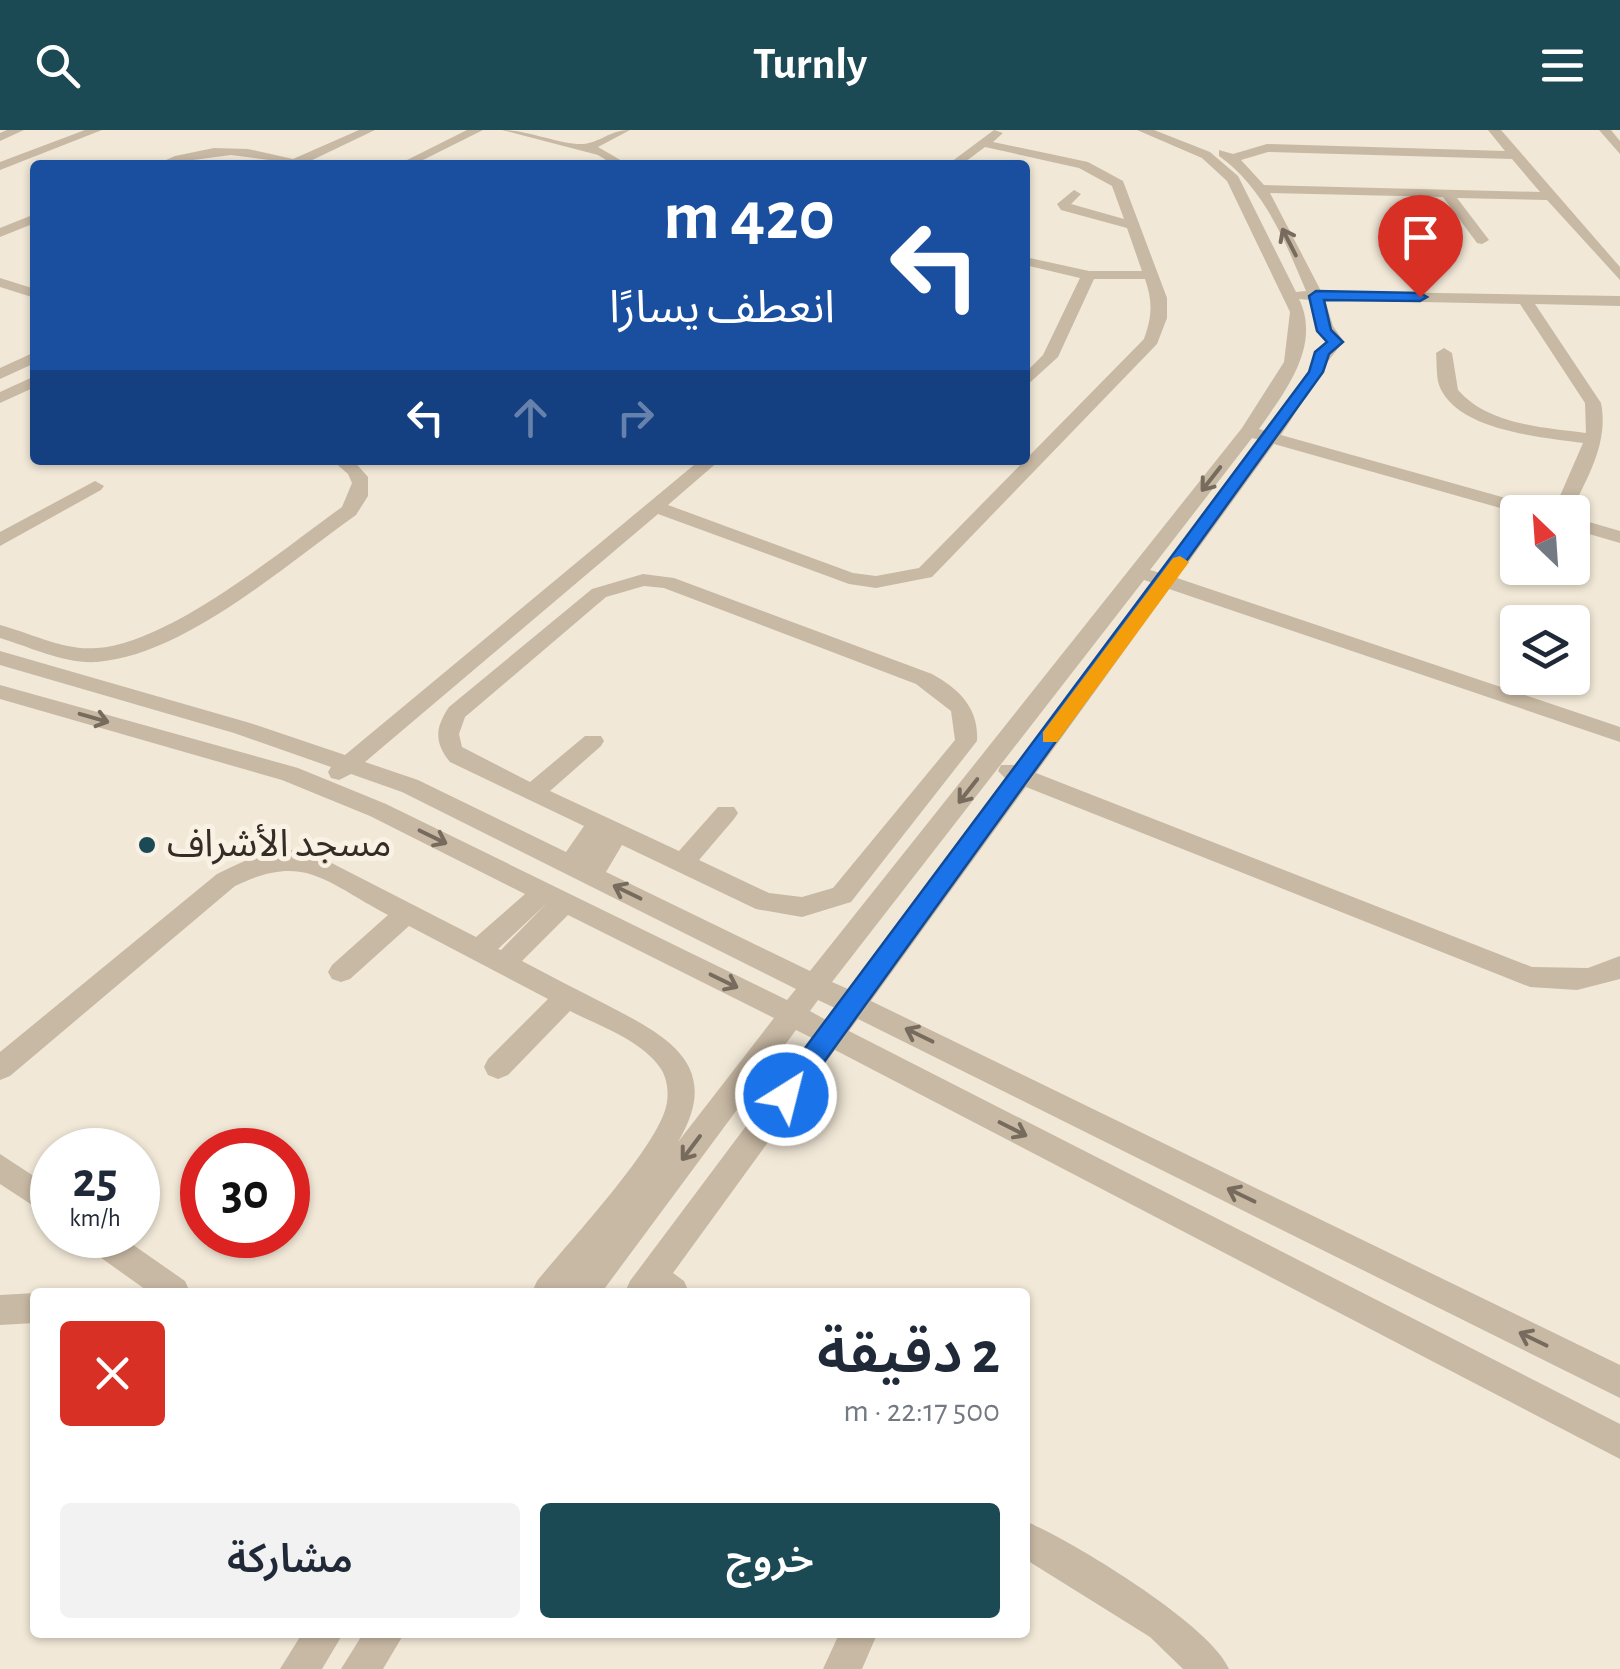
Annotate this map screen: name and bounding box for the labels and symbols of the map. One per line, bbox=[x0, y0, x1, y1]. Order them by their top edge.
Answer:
pin bbox=[1378, 195, 1463, 298]
one-way arrow bbox=[1279, 228, 1298, 258]
one-way arrow bbox=[1201, 465, 1222, 492]
north arrow bbox=[1500, 495, 1590, 585]
one-way arrow bbox=[78, 710, 109, 728]
one-way arrow bbox=[958, 777, 979, 804]
place label: مسجد الأشراف bbox=[167, 824, 391, 865]
one-way arrow bbox=[417, 828, 447, 847]
marker: مسجد الأشراف bbox=[136, 834, 158, 856]
one-way arrow bbox=[612, 882, 642, 901]
one-way arrow bbox=[709, 972, 738, 991]
one-way arrow bbox=[904, 1025, 934, 1044]
position arrow bbox=[734, 1043, 838, 1147]
one-way arrow bbox=[998, 1120, 1028, 1139]
speed limit sign: 30 bbox=[180, 1128, 310, 1258]
one-way arrow bbox=[681, 1134, 702, 1161]
one-way arrow bbox=[1227, 1185, 1257, 1204]
one-way arrow bbox=[1518, 1329, 1548, 1348]

